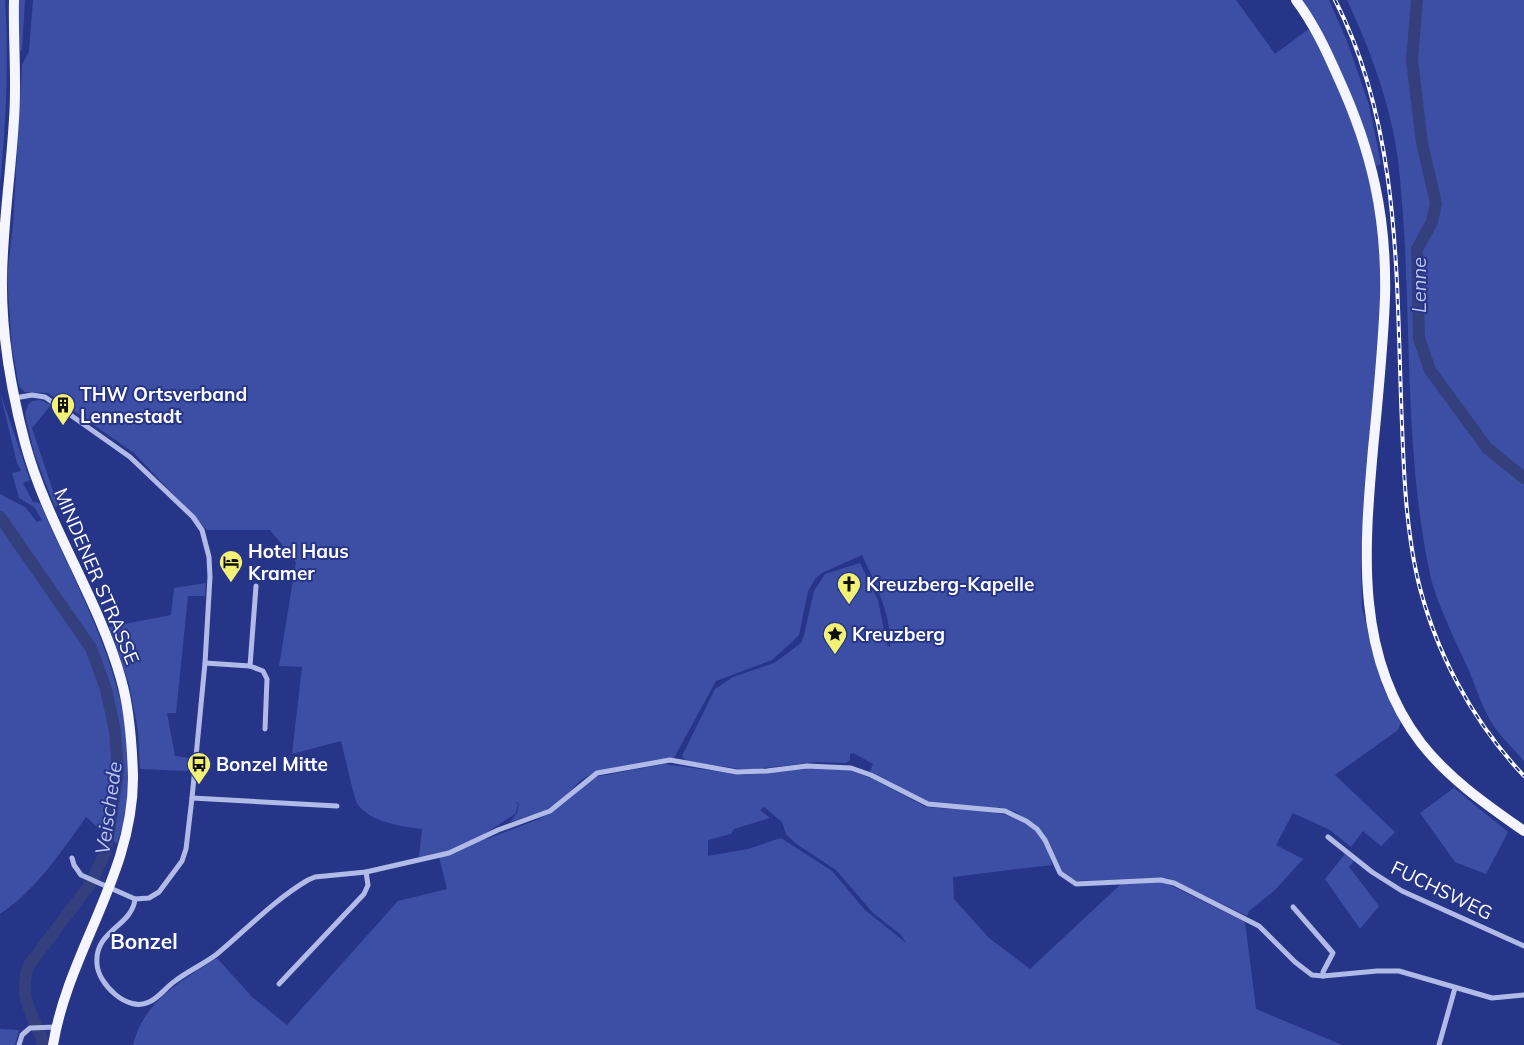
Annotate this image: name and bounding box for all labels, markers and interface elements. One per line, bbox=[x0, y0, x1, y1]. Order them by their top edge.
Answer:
water label: Lenne bbox=[1406, 257, 1431, 313]
place label: THW Ortsverband Lennestadt bbox=[80, 382, 247, 428]
building icon: THW Ortsverband Lennestadt bbox=[50, 392, 76, 426]
street label: MINDENER STRASSE bbox=[49, 484, 145, 668]
place label: Hotel Haus Kramer bbox=[248, 539, 349, 585]
hotel icon: Hotel Haus Kramer bbox=[218, 549, 244, 583]
church icon: Kreuzberg-Kapelle bbox=[836, 571, 862, 605]
place label: Kreuzberg-Kapelle bbox=[866, 572, 1034, 596]
place icon: Kreuzberg bbox=[822, 621, 848, 655]
place label: Kreuzberg bbox=[852, 622, 945, 646]
bus stop icon: Bonzel Mitte bbox=[186, 751, 212, 785]
place label: Bonzel Mitte bbox=[216, 752, 328, 776]
water label: Veischede bbox=[89, 760, 127, 856]
street label: FUCHSWEG bbox=[1387, 855, 1497, 925]
district label: Bonzel bbox=[110, 928, 178, 954]

